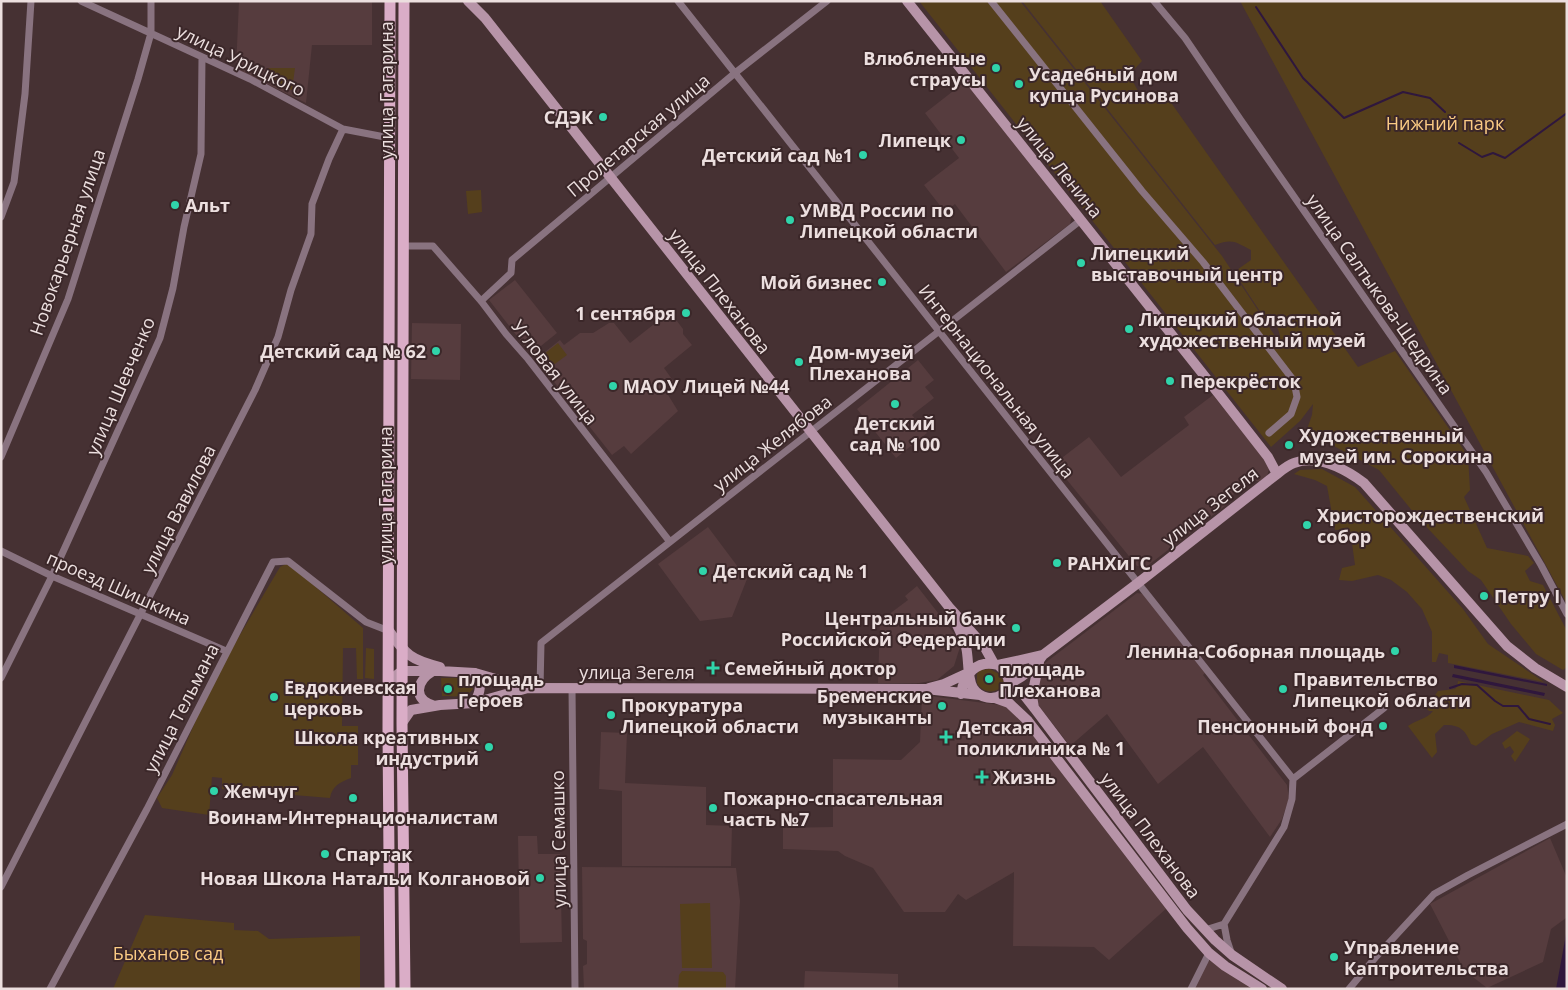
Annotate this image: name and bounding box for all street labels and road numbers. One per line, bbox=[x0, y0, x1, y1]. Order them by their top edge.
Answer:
street label: улица Урицкого bbox=[173, 18, 309, 102]
street label: улица Гагарина bbox=[374, 21, 398, 159]
street label: Пролетарская улица bbox=[562, 68, 714, 202]
street label: улица Ленина bbox=[1012, 111, 1108, 223]
street label: Новокарьерная улица bbox=[24, 146, 110, 338]
street label: улица Салтыкова-Щедрина bbox=[1301, 189, 1459, 399]
street label: улица Плеханова bbox=[664, 224, 776, 358]
street label: Интернациональная улица bbox=[914, 279, 1080, 483]
street label: улица Шевченко bbox=[80, 313, 160, 459]
street label: Угловая улица bbox=[506, 315, 604, 429]
street label: улица Желябова bbox=[708, 389, 836, 497]
street label: улица Гагарина bbox=[373, 426, 397, 564]
street label: улица Вавилова bbox=[135, 440, 221, 578]
street label: улица Зегеля bbox=[1157, 461, 1263, 551]
street label: проезд Шишкина bbox=[43, 546, 195, 630]
street label: улица Тельмана bbox=[138, 639, 224, 777]
street label: улица Зегеля bbox=[579, 660, 695, 684]
street label: улица Плеханова bbox=[1096, 767, 1206, 903]
street label: улица Семашко bbox=[545, 770, 571, 908]

